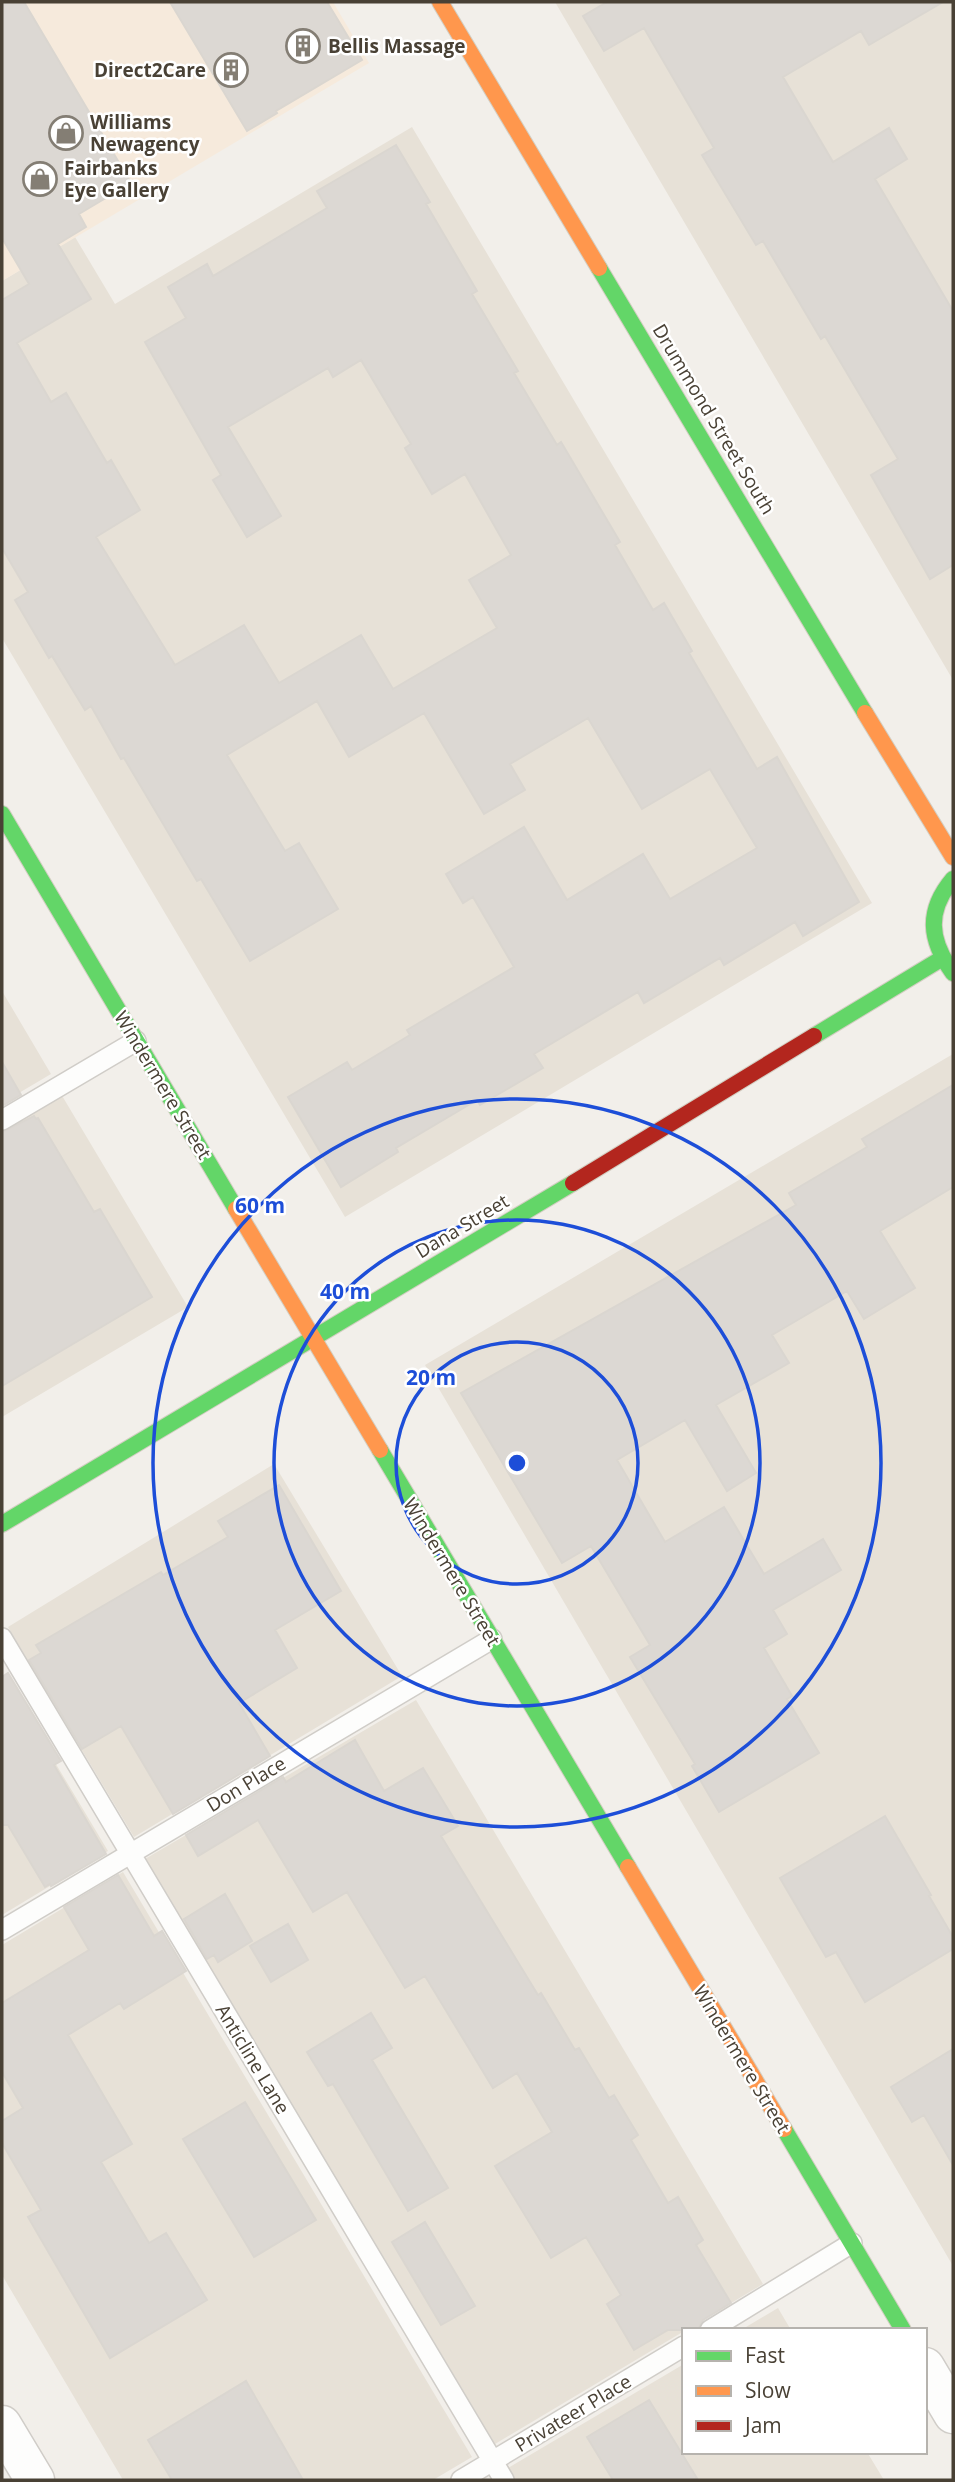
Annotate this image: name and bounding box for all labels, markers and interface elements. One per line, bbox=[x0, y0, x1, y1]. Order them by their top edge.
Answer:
building icon: Bellis Massage bbox=[284, 27, 322, 65]
place label: Bellis Massage bbox=[328, 33, 465, 59]
building icon: Direct2Care bbox=[212, 51, 250, 89]
place label: Direct2Care bbox=[94, 57, 206, 83]
place label: Williams Newagency bbox=[90, 109, 200, 157]
shop icon: Williams Newagency bbox=[47, 114, 85, 152]
place label: Fairbanks Eye Gallery bbox=[64, 155, 169, 203]
shop icon: Fairbanks Eye Gallery bbox=[21, 160, 59, 198]
street label: Drummond Street South bbox=[647, 319, 781, 519]
street label: Windermere Street bbox=[108, 1006, 218, 1164]
street label: Dana Street bbox=[410, 1188, 514, 1264]
text: 60 m bbox=[235, 1191, 285, 1219]
text: 40 m bbox=[320, 1277, 370, 1305]
text: 20 m bbox=[406, 1363, 456, 1391]
centre of rings bbox=[505, 1451, 529, 1475]
street label: Windermere Street bbox=[397, 1493, 507, 1651]
street label: Don Place bbox=[201, 1750, 291, 1818]
street label: Windermere Street bbox=[687, 1980, 797, 2138]
street label: Anticline Lane bbox=[210, 1999, 296, 2119]
legend bbox=[682, 2328, 927, 2454]
text: Fast bbox=[745, 2341, 785, 2369]
street label: Privateer Place bbox=[510, 2368, 636, 2458]
text: Slow bbox=[745, 2376, 791, 2404]
text: Jam bbox=[743, 2411, 782, 2439]

